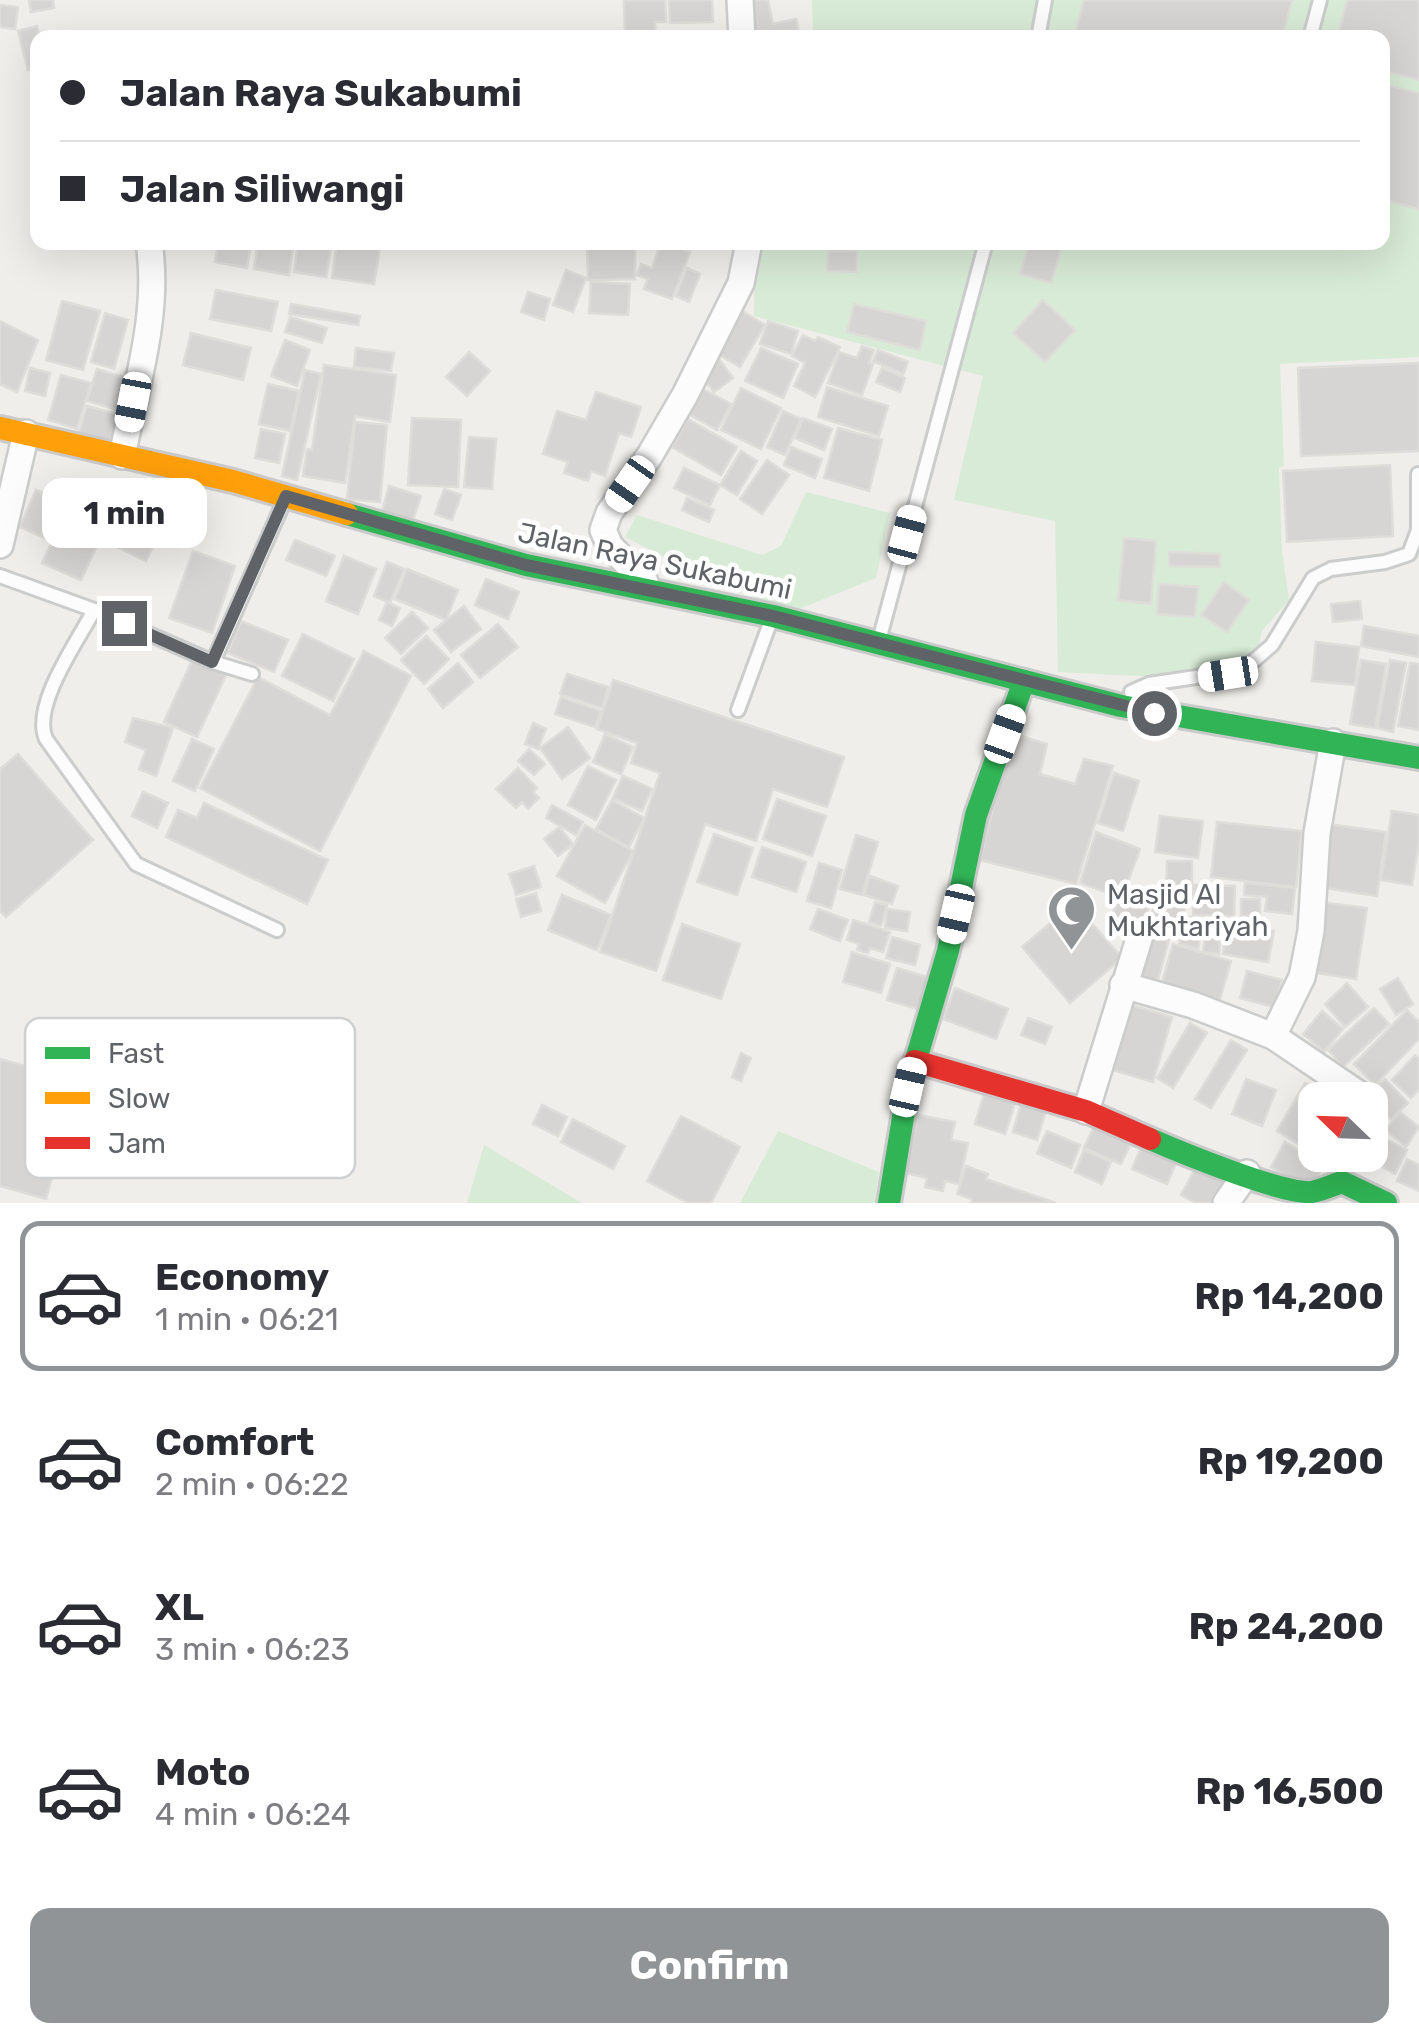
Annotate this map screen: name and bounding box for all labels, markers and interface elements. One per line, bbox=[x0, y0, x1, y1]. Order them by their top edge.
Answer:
text: Jalan Raya Sukabumi bbox=[120, 70, 522, 116]
text: Jalan Siliwangi bbox=[120, 166, 404, 212]
car bbox=[113, 370, 153, 434]
car bbox=[601, 451, 659, 517]
callout: 1 min bbox=[42, 478, 206, 548]
text: 1 min bbox=[84, 494, 165, 532]
car bbox=[885, 502, 929, 568]
street label: Jalan Raya Sukabumi bbox=[515, 516, 795, 606]
route end bbox=[102, 601, 147, 646]
car bbox=[1196, 654, 1260, 694]
route start bbox=[1132, 691, 1177, 736]
car bbox=[981, 701, 1029, 767]
place label: Masjid Al Mukhtariyah bbox=[1107, 878, 1269, 943]
car bbox=[935, 881, 977, 947]
mosque icon: Masjid Al Mukhtariyah bbox=[1046, 884, 1098, 952]
legend bbox=[25, 1018, 355, 1178]
text: Fast bbox=[108, 1037, 164, 1070]
car bbox=[887, 1054, 929, 1120]
text: Slow bbox=[108, 1082, 170, 1115]
north arrow bbox=[1298, 1082, 1388, 1172]
map controls bbox=[1298, 1082, 1388, 1172]
text: Jam bbox=[108, 1127, 166, 1160]
icon: car bbox=[35, 1251, 125, 1341]
text: Economy bbox=[155, 1254, 329, 1300]
text: Rp 14,200 bbox=[1194, 1273, 1384, 1319]
text: 1 min · 06:21 bbox=[155, 1300, 339, 1338]
icon: car bbox=[35, 1416, 125, 1506]
text: Comfort bbox=[155, 1419, 314, 1465]
text: Rp 19,200 bbox=[1197, 1438, 1384, 1484]
text: 2 min · 06:22 bbox=[155, 1465, 349, 1503]
icon: car bbox=[35, 1581, 125, 1671]
text: XL bbox=[155, 1584, 204, 1630]
text: Rp 24,200 bbox=[1189, 1603, 1384, 1649]
text: 3 min · 06:23 bbox=[155, 1630, 350, 1668]
icon: car bbox=[35, 1746, 125, 1836]
text: Moto bbox=[155, 1749, 251, 1795]
text: Rp 16,500 bbox=[1195, 1768, 1384, 1814]
text: 4 min · 06:24 bbox=[155, 1795, 351, 1833]
button: Confirm bbox=[30, 1908, 1389, 2023]

